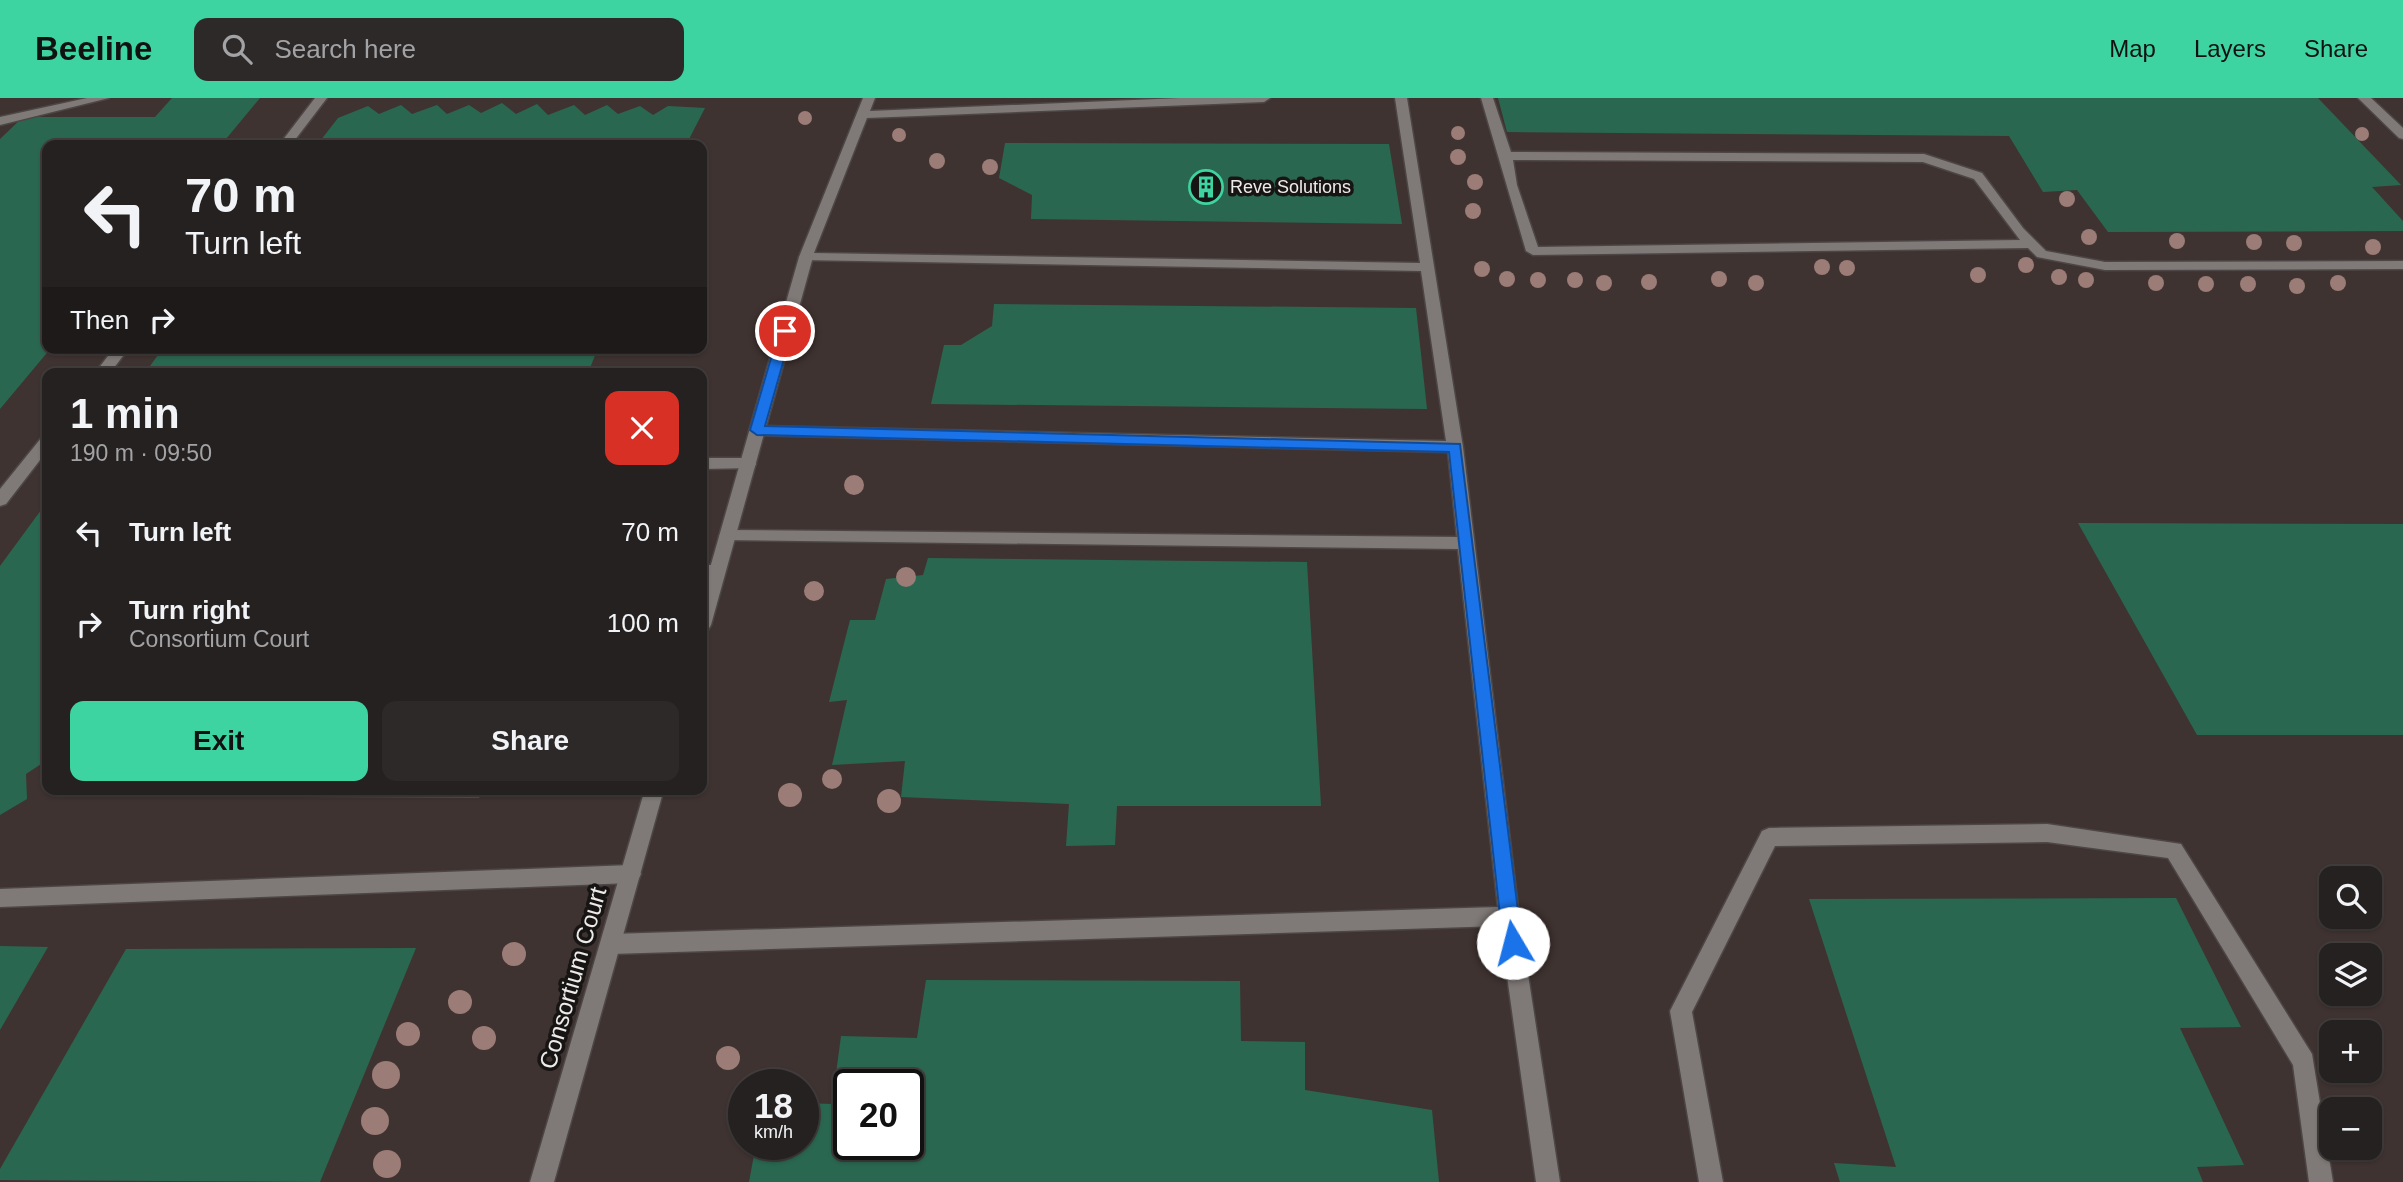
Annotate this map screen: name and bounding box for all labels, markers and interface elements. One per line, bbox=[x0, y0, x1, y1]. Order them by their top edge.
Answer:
search box bbox=[194, 18, 684, 81]
text: Beeline bbox=[35, 30, 152, 67]
icon: search bbox=[218, 30, 256, 68]
text: Search here bbox=[274, 34, 416, 64]
text: Map bbox=[2109, 35, 2156, 62]
text: Layers bbox=[2194, 35, 2266, 62]
text: Share bbox=[2304, 35, 2368, 62]
icon: left bbox=[70, 168, 161, 259]
text: 70 m bbox=[185, 168, 297, 222]
building icon: Reve Solutions bbox=[1187, 168, 1225, 206]
place label: Reve Solutions bbox=[1230, 177, 1351, 197]
text: Turn left bbox=[185, 225, 301, 261]
icon: right bbox=[143, 301, 181, 339]
pin bbox=[755, 301, 815, 361]
text: Then bbox=[70, 305, 129, 335]
icon: arrive bbox=[766, 312, 804, 350]
text: 1 min bbox=[70, 390, 180, 437]
button: close bbox=[605, 391, 679, 465]
text: 190 m · 09:50 bbox=[70, 440, 212, 466]
icon: left bbox=[70, 514, 108, 552]
text: Turn left bbox=[129, 517, 231, 547]
text: 70 m bbox=[621, 517, 679, 547]
text: Turn right bbox=[129, 595, 250, 625]
icon: right bbox=[70, 605, 108, 643]
text: 100 m bbox=[607, 608, 679, 638]
text: Consortium Court bbox=[129, 626, 309, 652]
button: Exit bbox=[70, 701, 368, 781]
button: Share bbox=[382, 701, 679, 781]
map controls bbox=[2319, 866, 2382, 1160]
button: search bbox=[2319, 866, 2382, 929]
street label: Consortium Court bbox=[534, 883, 612, 1072]
position arrow bbox=[1476, 906, 1550, 980]
button: layers bbox=[2319, 943, 2382, 1006]
button: + bbox=[2319, 1020, 2382, 1083]
speed limit sign: 20 bbox=[833, 1069, 924, 1160]
text: 18 bbox=[754, 1086, 793, 1125]
button: − bbox=[2319, 1097, 2382, 1160]
text: km/h bbox=[754, 1122, 793, 1142]

